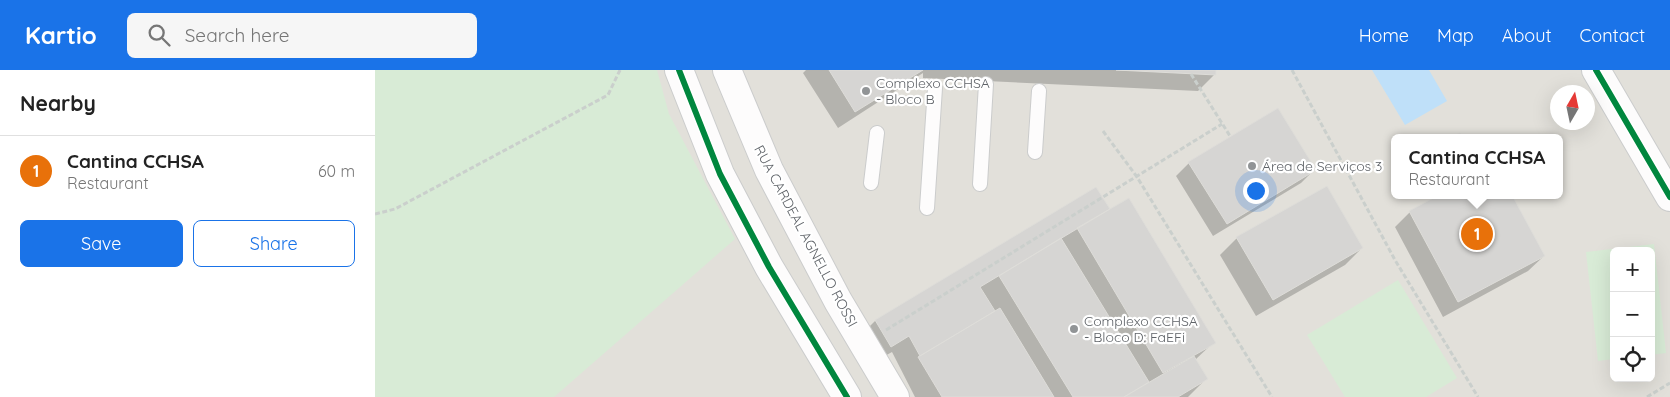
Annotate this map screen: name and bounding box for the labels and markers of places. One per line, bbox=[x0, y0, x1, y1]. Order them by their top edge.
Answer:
place label: Complexo CCHSA - Bloco B bbox=[876, 74, 990, 108]
marker: Complexo CCHSA - Bloco B bbox=[860, 85, 872, 97]
place label: Área de Serviços 3 bbox=[1262, 157, 1382, 175]
marker: Área de Serviços 3 bbox=[1246, 160, 1258, 172]
pin: 1 bbox=[1461, 215, 1493, 253]
place label: Complexo CCHSA - Bloco D: FaEFi bbox=[1084, 312, 1198, 346]
marker: Complexo CCHSA - Bloco D: FaEFi bbox=[1068, 323, 1080, 335]

